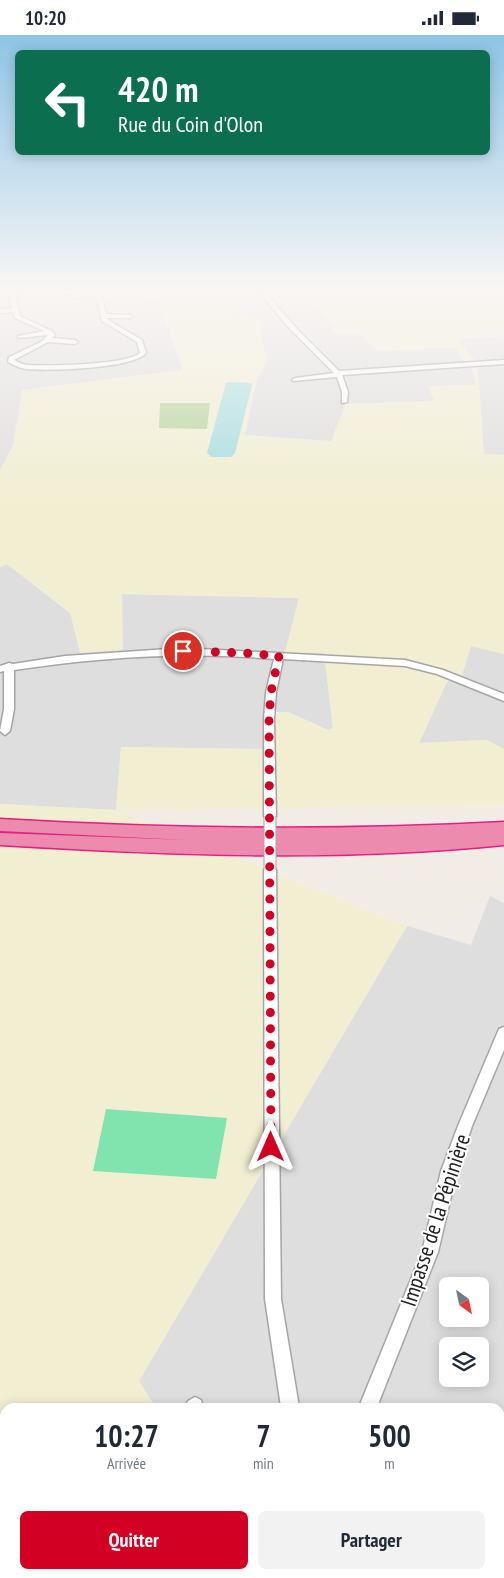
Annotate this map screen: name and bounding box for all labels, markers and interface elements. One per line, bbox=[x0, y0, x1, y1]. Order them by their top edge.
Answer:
text: 10:20 bbox=[25, 6, 66, 30]
text: 420 m bbox=[118, 66, 199, 112]
icon: left bbox=[35, 70, 100, 135]
text: Rue du Coin d'Olon bbox=[118, 110, 263, 138]
pin bbox=[162, 630, 204, 672]
icon: arrive bbox=[169, 637, 197, 665]
position arrow bbox=[244, 1120, 296, 1172]
street label: Impasse de la Pépinière bbox=[394, 1130, 476, 1310]
north arrow bbox=[439, 1277, 489, 1327]
map controls bbox=[439, 1277, 489, 1387]
button: layers bbox=[439, 1337, 489, 1387]
text: 10:27 bbox=[94, 1416, 159, 1455]
text: 7 bbox=[256, 1416, 271, 1455]
text: 500 bbox=[368, 1416, 411, 1455]
text: Arrivée bbox=[107, 1453, 146, 1473]
text: min bbox=[253, 1453, 274, 1473]
text: m bbox=[384, 1453, 395, 1473]
button: Quitter bbox=[20, 1511, 248, 1569]
button: Partager bbox=[258, 1511, 485, 1569]

